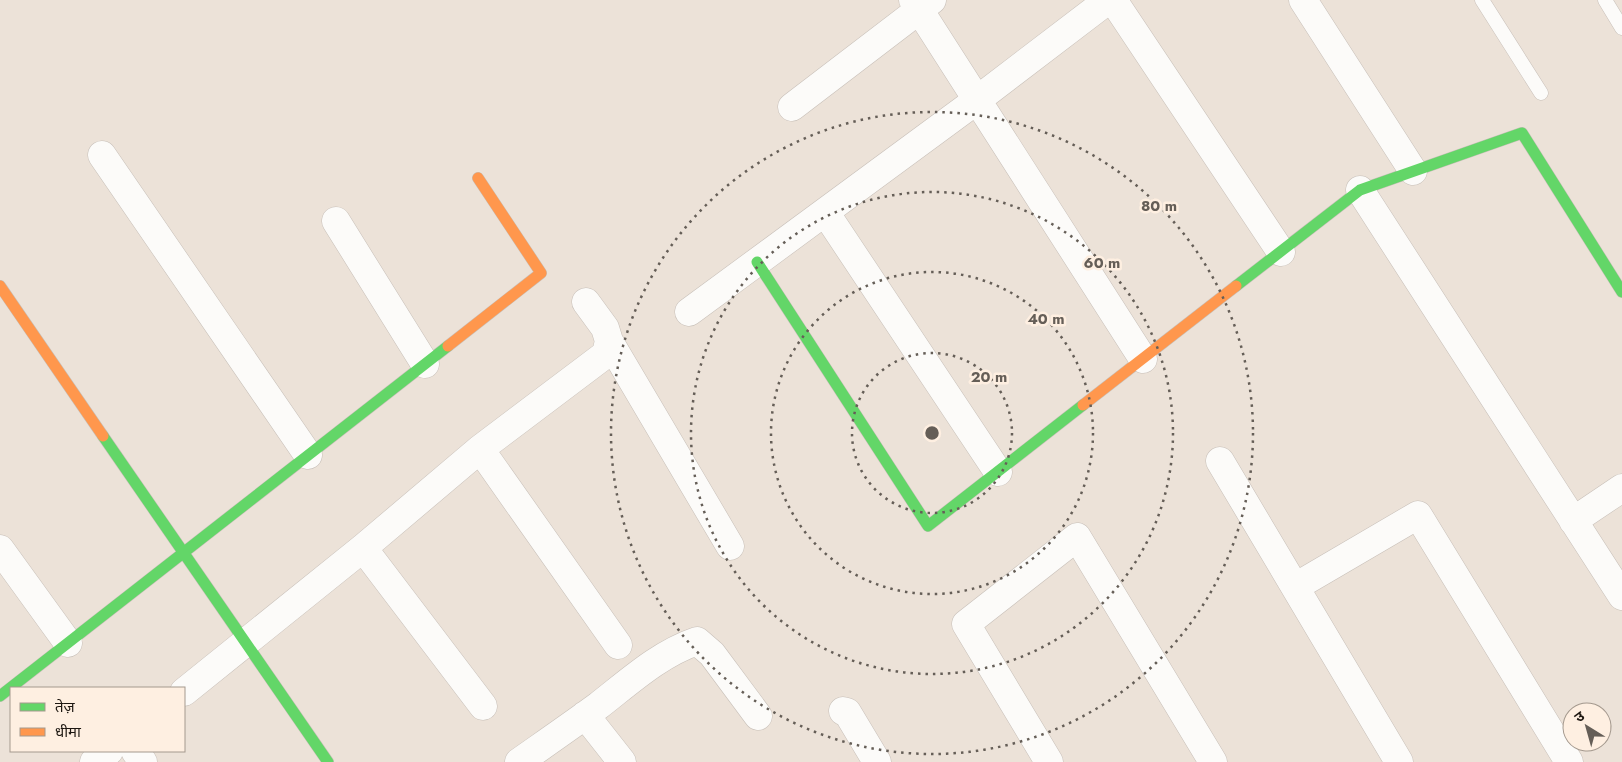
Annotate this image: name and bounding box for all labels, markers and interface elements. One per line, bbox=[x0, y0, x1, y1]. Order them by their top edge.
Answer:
text: 80 m bbox=[1141, 195, 1177, 217]
text: 60 m bbox=[1084, 252, 1120, 274]
text: 40 m bbox=[1027, 308, 1065, 330]
text: 20 m bbox=[971, 366, 1007, 388]
centre of rings bbox=[923, 424, 941, 442]
legend bbox=[10, 687, 185, 752]
text: तेज़ bbox=[55, 696, 76, 718]
north arrow bbox=[1562, 702, 1612, 752]
text: उ bbox=[1570, 706, 1589, 727]
text: धीमा bbox=[55, 721, 82, 743]

